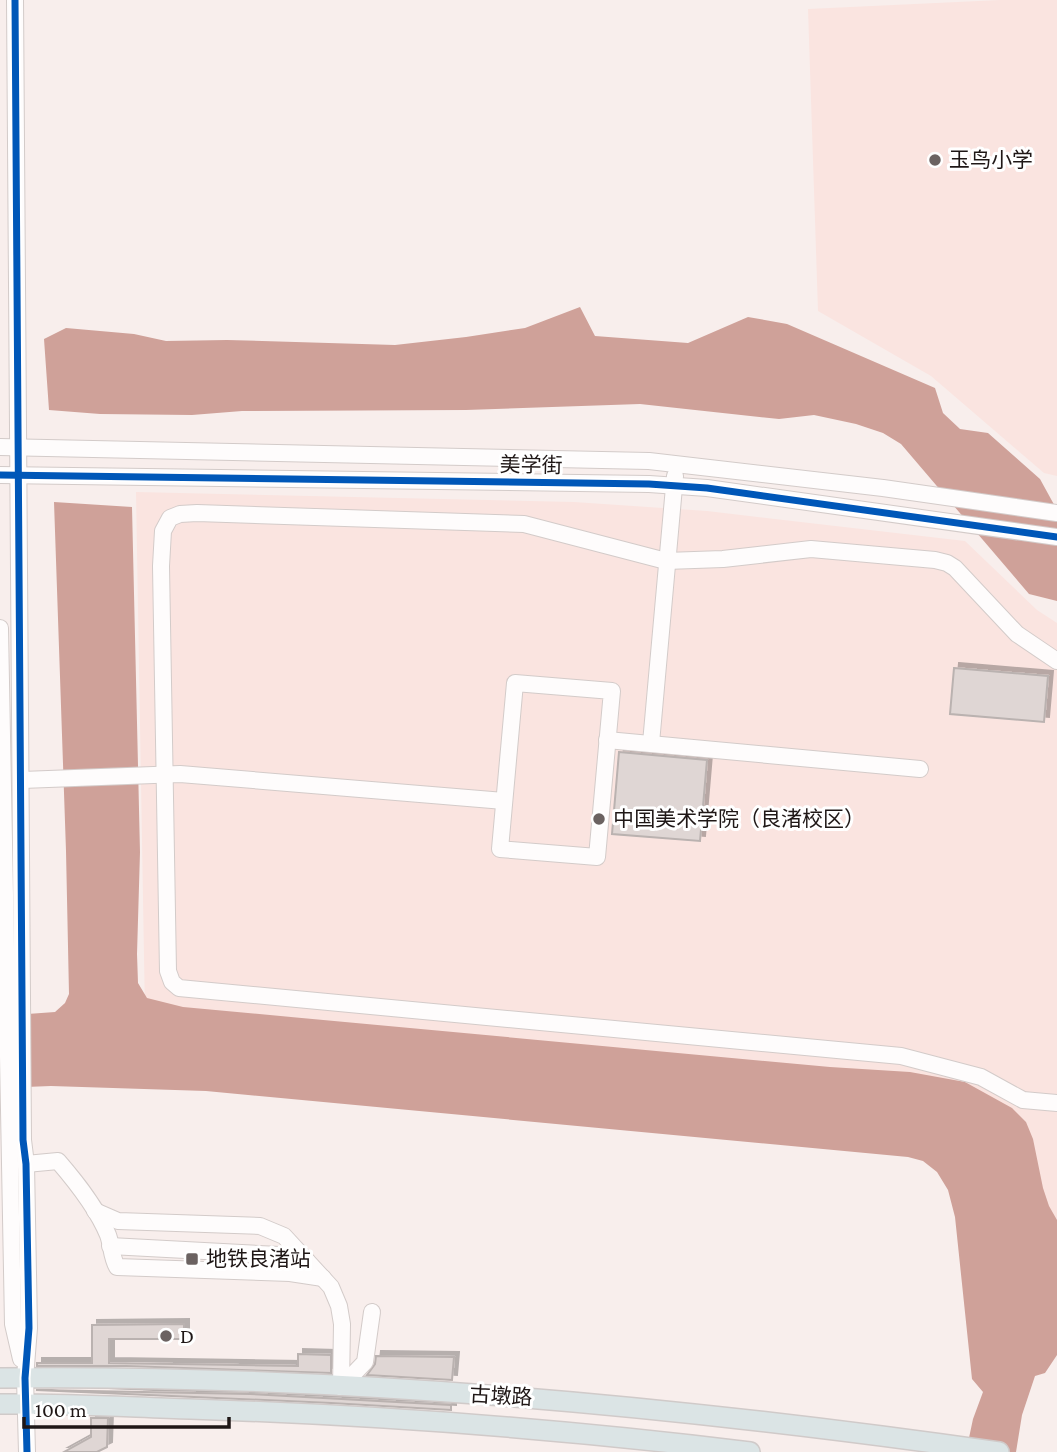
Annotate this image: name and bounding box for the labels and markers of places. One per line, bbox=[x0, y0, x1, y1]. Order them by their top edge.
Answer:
place label: 玉鸟小学 bbox=[949, 148, 1033, 172]
marker: 玉鸟小学 bbox=[927, 152, 943, 168]
place label: 中国美术学院（良渚校区） bbox=[613, 807, 865, 831]
marker: 中国美术学院（良渚校区） bbox=[591, 811, 607, 827]
place label: 地铁良渚站 bbox=[206, 1247, 311, 1271]
marker: 地铁良渚站 bbox=[184, 1251, 200, 1267]
place label: D bbox=[180, 1324, 194, 1348]
marker: D bbox=[158, 1328, 174, 1344]

